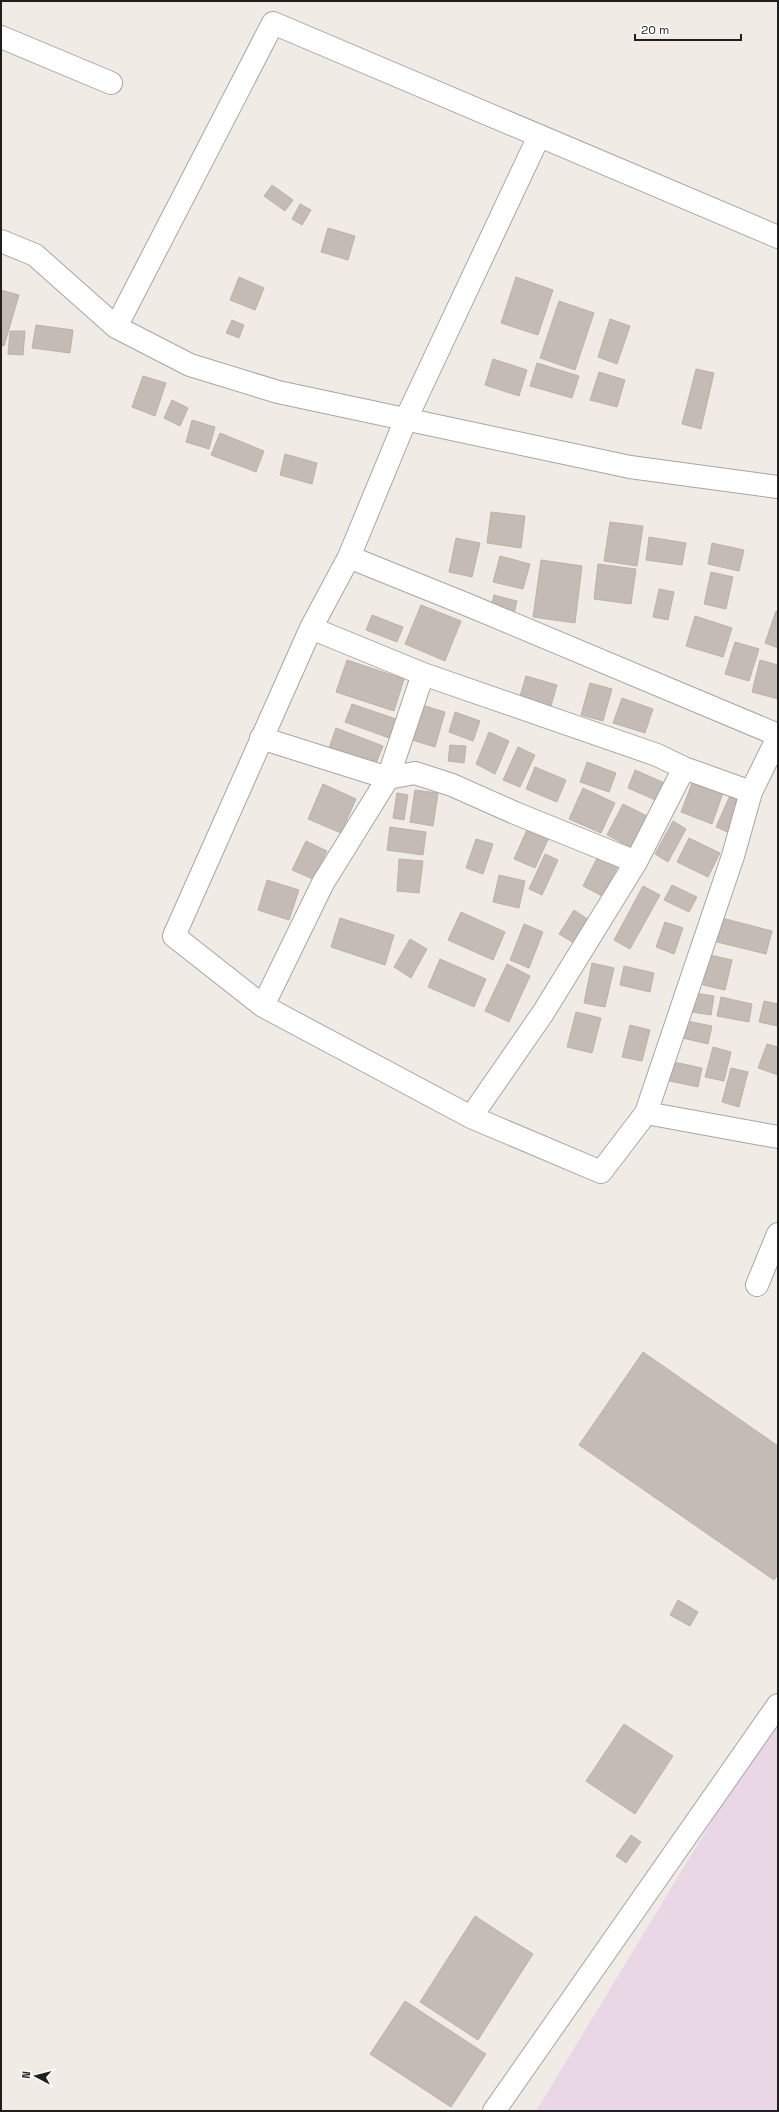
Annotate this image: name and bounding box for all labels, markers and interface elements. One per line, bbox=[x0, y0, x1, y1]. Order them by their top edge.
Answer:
scale bar bbox=[635, 16, 741, 42]
text: 20 m bbox=[641, 22, 669, 38]
north arrow bbox=[16, 2056, 56, 2096]
text: N bbox=[19, 2070, 33, 2079]

